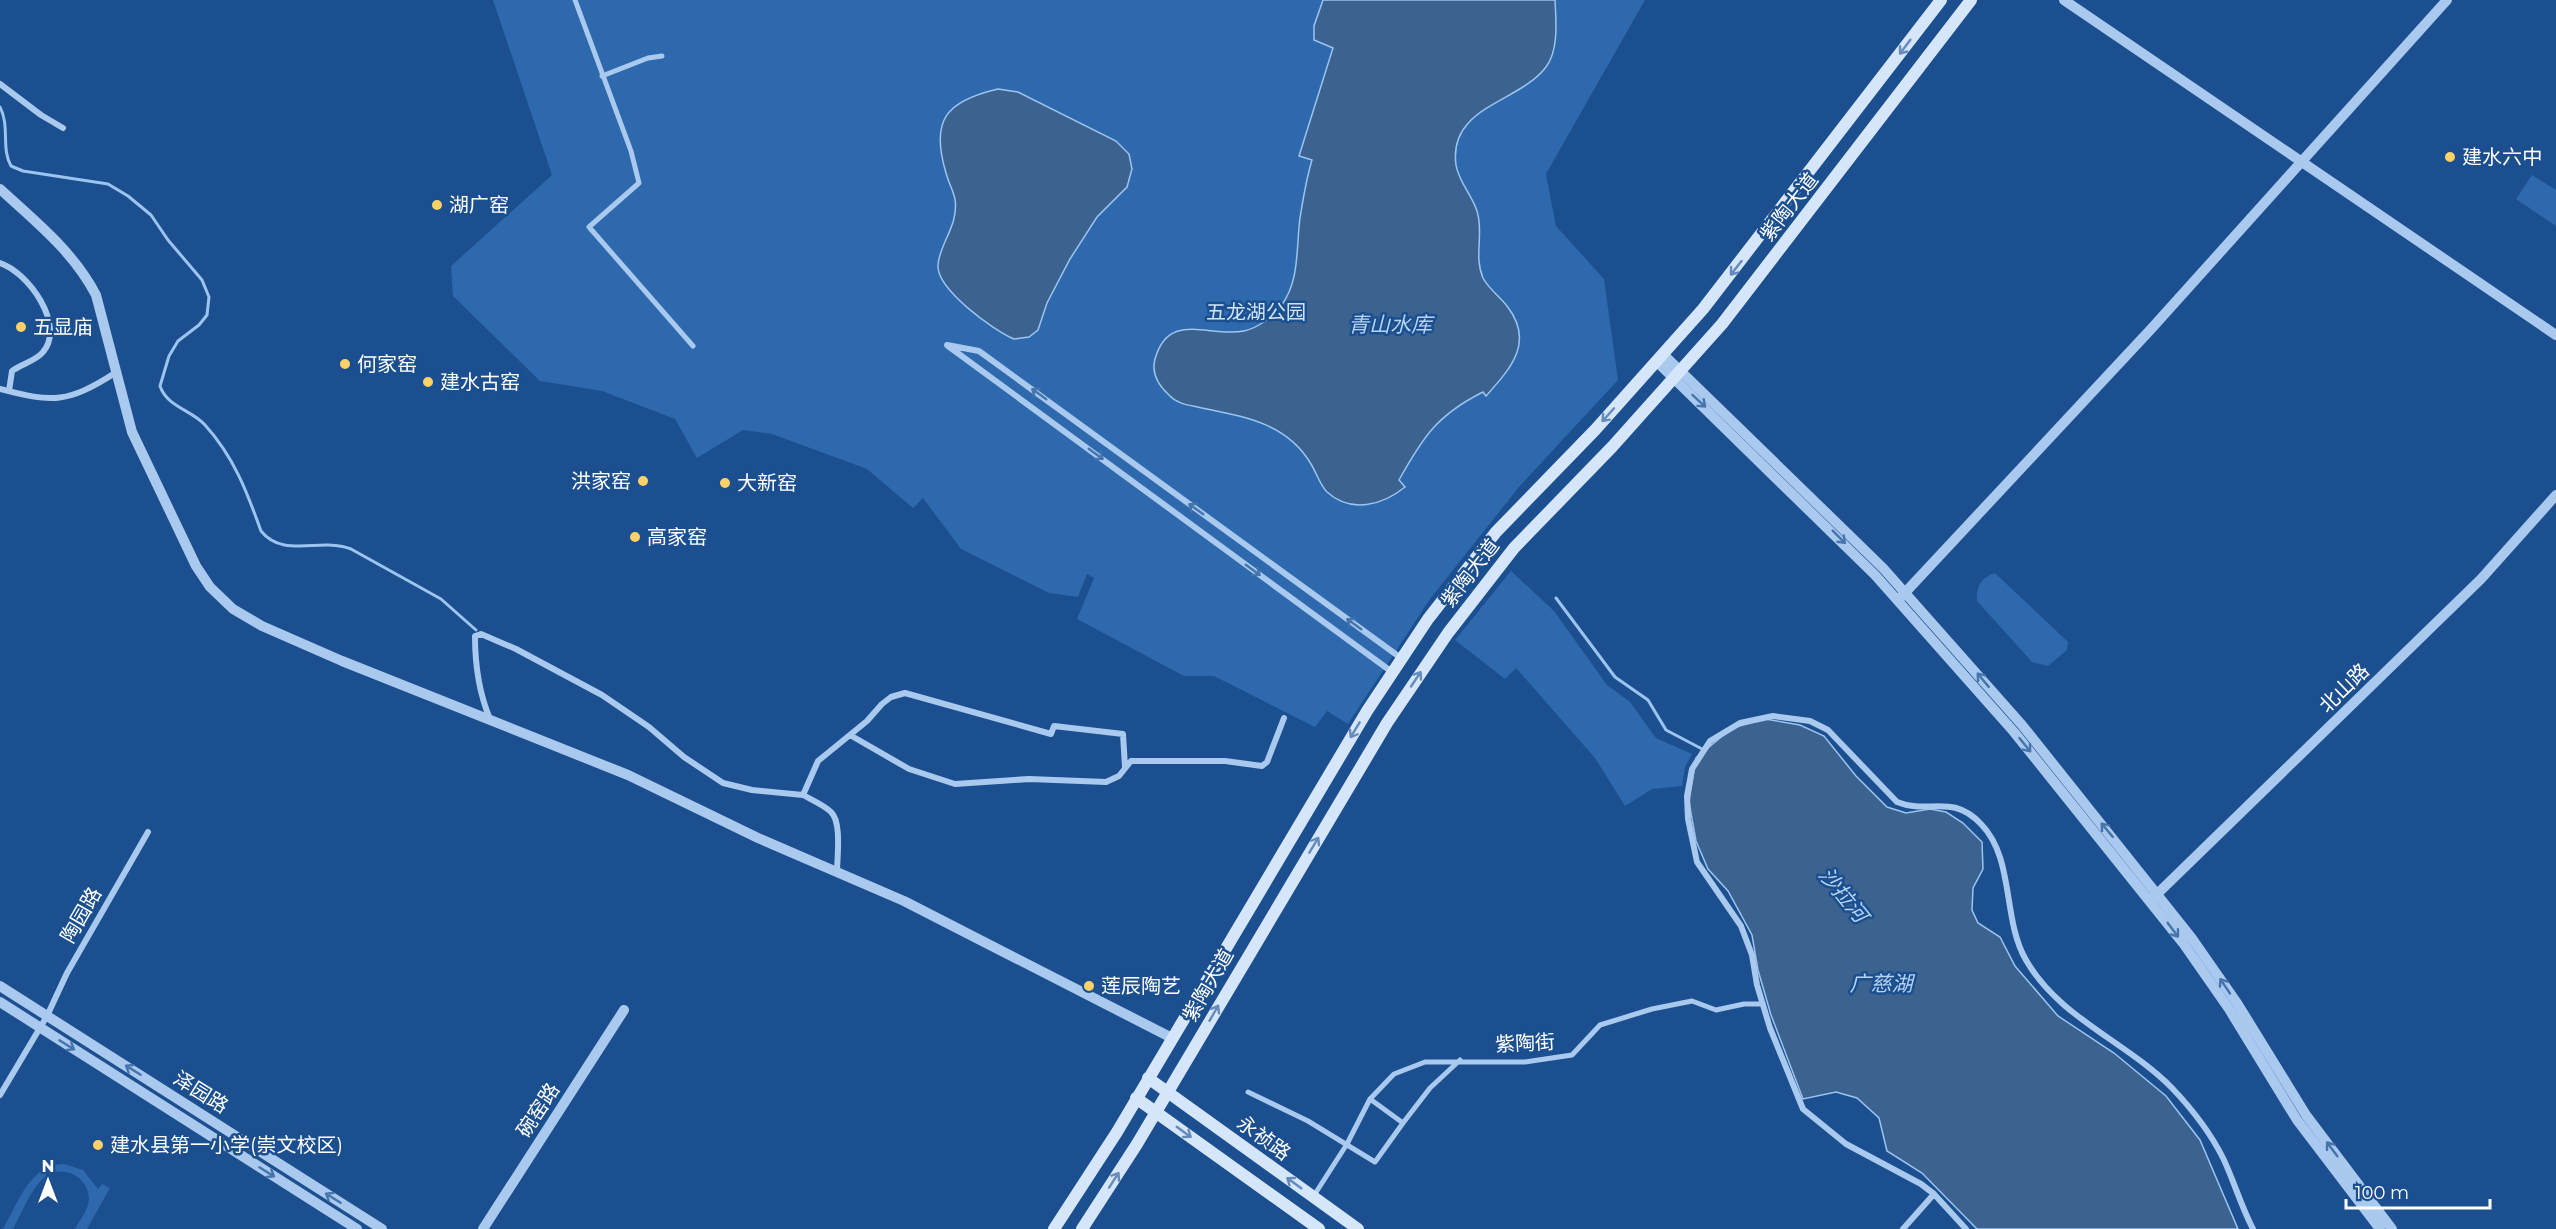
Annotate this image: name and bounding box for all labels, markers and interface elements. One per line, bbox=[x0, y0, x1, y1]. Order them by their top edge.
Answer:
one-way arrow bbox=[1899, 38, 1912, 54]
place label: 建水六中 bbox=[2462, 145, 2542, 169]
marker: 建水六中 bbox=[2443, 150, 2457, 164]
street label: 紫陶大道 bbox=[1755, 168, 1823, 246]
place label: 湖广窑 bbox=[449, 193, 509, 217]
marker: 湖广窑 bbox=[430, 198, 444, 212]
one-way arrow bbox=[1729, 260, 1742, 276]
park label: 五龙湖公园 bbox=[1206, 300, 1306, 324]
water label: 青山水库 bbox=[1348, 312, 1435, 337]
place label: 五显庙 bbox=[33, 315, 93, 339]
marker: 五显庙 bbox=[14, 320, 28, 334]
place label: 何家窑 bbox=[357, 352, 417, 376]
marker: 何家窑 bbox=[338, 357, 352, 371]
place label: 建水古窑 bbox=[440, 370, 520, 394]
marker: 建水古窑 bbox=[421, 375, 435, 389]
one-way arrow bbox=[1031, 388, 1047, 400]
one-way arrow bbox=[1691, 394, 1706, 408]
one-way arrow bbox=[1601, 408, 1615, 423]
one-way arrow bbox=[1088, 448, 1104, 460]
place label: 洪家窑 bbox=[571, 469, 631, 493]
place label: 大新窑 bbox=[737, 471, 797, 495]
marker: 洪家窑 bbox=[636, 474, 650, 488]
marker: 大新窑 bbox=[718, 476, 732, 490]
one-way arrow bbox=[1189, 503, 1205, 515]
place label: 高家窑 bbox=[647, 525, 707, 549]
marker: 高家窑 bbox=[628, 530, 642, 544]
one-way arrow bbox=[1831, 530, 1846, 545]
street label: 紫陶大道 bbox=[1436, 534, 1504, 612]
one-way arrow bbox=[1245, 563, 1261, 576]
one-way arrow bbox=[1346, 618, 1362, 630]
street label: 北山路 bbox=[2314, 659, 2374, 717]
one-way arrow bbox=[1410, 671, 1422, 688]
one-way arrow bbox=[1977, 672, 1990, 688]
one-way arrow bbox=[1349, 721, 1361, 738]
one-way arrow bbox=[2018, 737, 2031, 753]
one-way arrow bbox=[2101, 822, 2114, 838]
one-way arrow bbox=[1308, 837, 1320, 854]
water label: 沙拉河 bbox=[1814, 862, 1875, 930]
street label: 陶园路 bbox=[56, 883, 106, 947]
one-way arrow bbox=[2167, 921, 2180, 937]
street label: 紫陶大道 bbox=[1178, 944, 1238, 1026]
water label: 广慈湖 bbox=[1850, 971, 1915, 996]
place label: 莲辰陶艺 bbox=[1101, 974, 1181, 998]
one-way arrow bbox=[2219, 978, 2231, 994]
marker: 莲辰陶艺 bbox=[1082, 979, 1096, 993]
one-way arrow bbox=[1208, 1005, 1220, 1022]
street label: 紫陶街 bbox=[1494, 1029, 1556, 1057]
one-way arrow bbox=[58, 1039, 75, 1051]
one-way arrow bbox=[125, 1064, 142, 1076]
street label: 泽园路 bbox=[169, 1066, 233, 1118]
street label: 碗窑路 bbox=[512, 1078, 564, 1142]
street label: 永祯路 bbox=[1233, 1111, 1295, 1165]
one-way arrow bbox=[1175, 1126, 1191, 1138]
place label: 建水县第一小学(崇文校区) bbox=[110, 1133, 343, 1157]
marker: 建水县第一小学(崇文校区) bbox=[91, 1138, 105, 1152]
one-way arrow bbox=[2325, 1141, 2338, 1157]
north arrow bbox=[18, 1151, 78, 1211]
text: N bbox=[42, 1157, 54, 1176]
one-way arrow bbox=[258, 1166, 275, 1178]
one-way arrow bbox=[1108, 1172, 1120, 1189]
scale bar bbox=[2346, 1172, 2490, 1210]
one-way arrow bbox=[1286, 1177, 1302, 1189]
text: 100 m bbox=[2355, 1182, 2409, 1204]
one-way arrow bbox=[325, 1191, 342, 1203]

